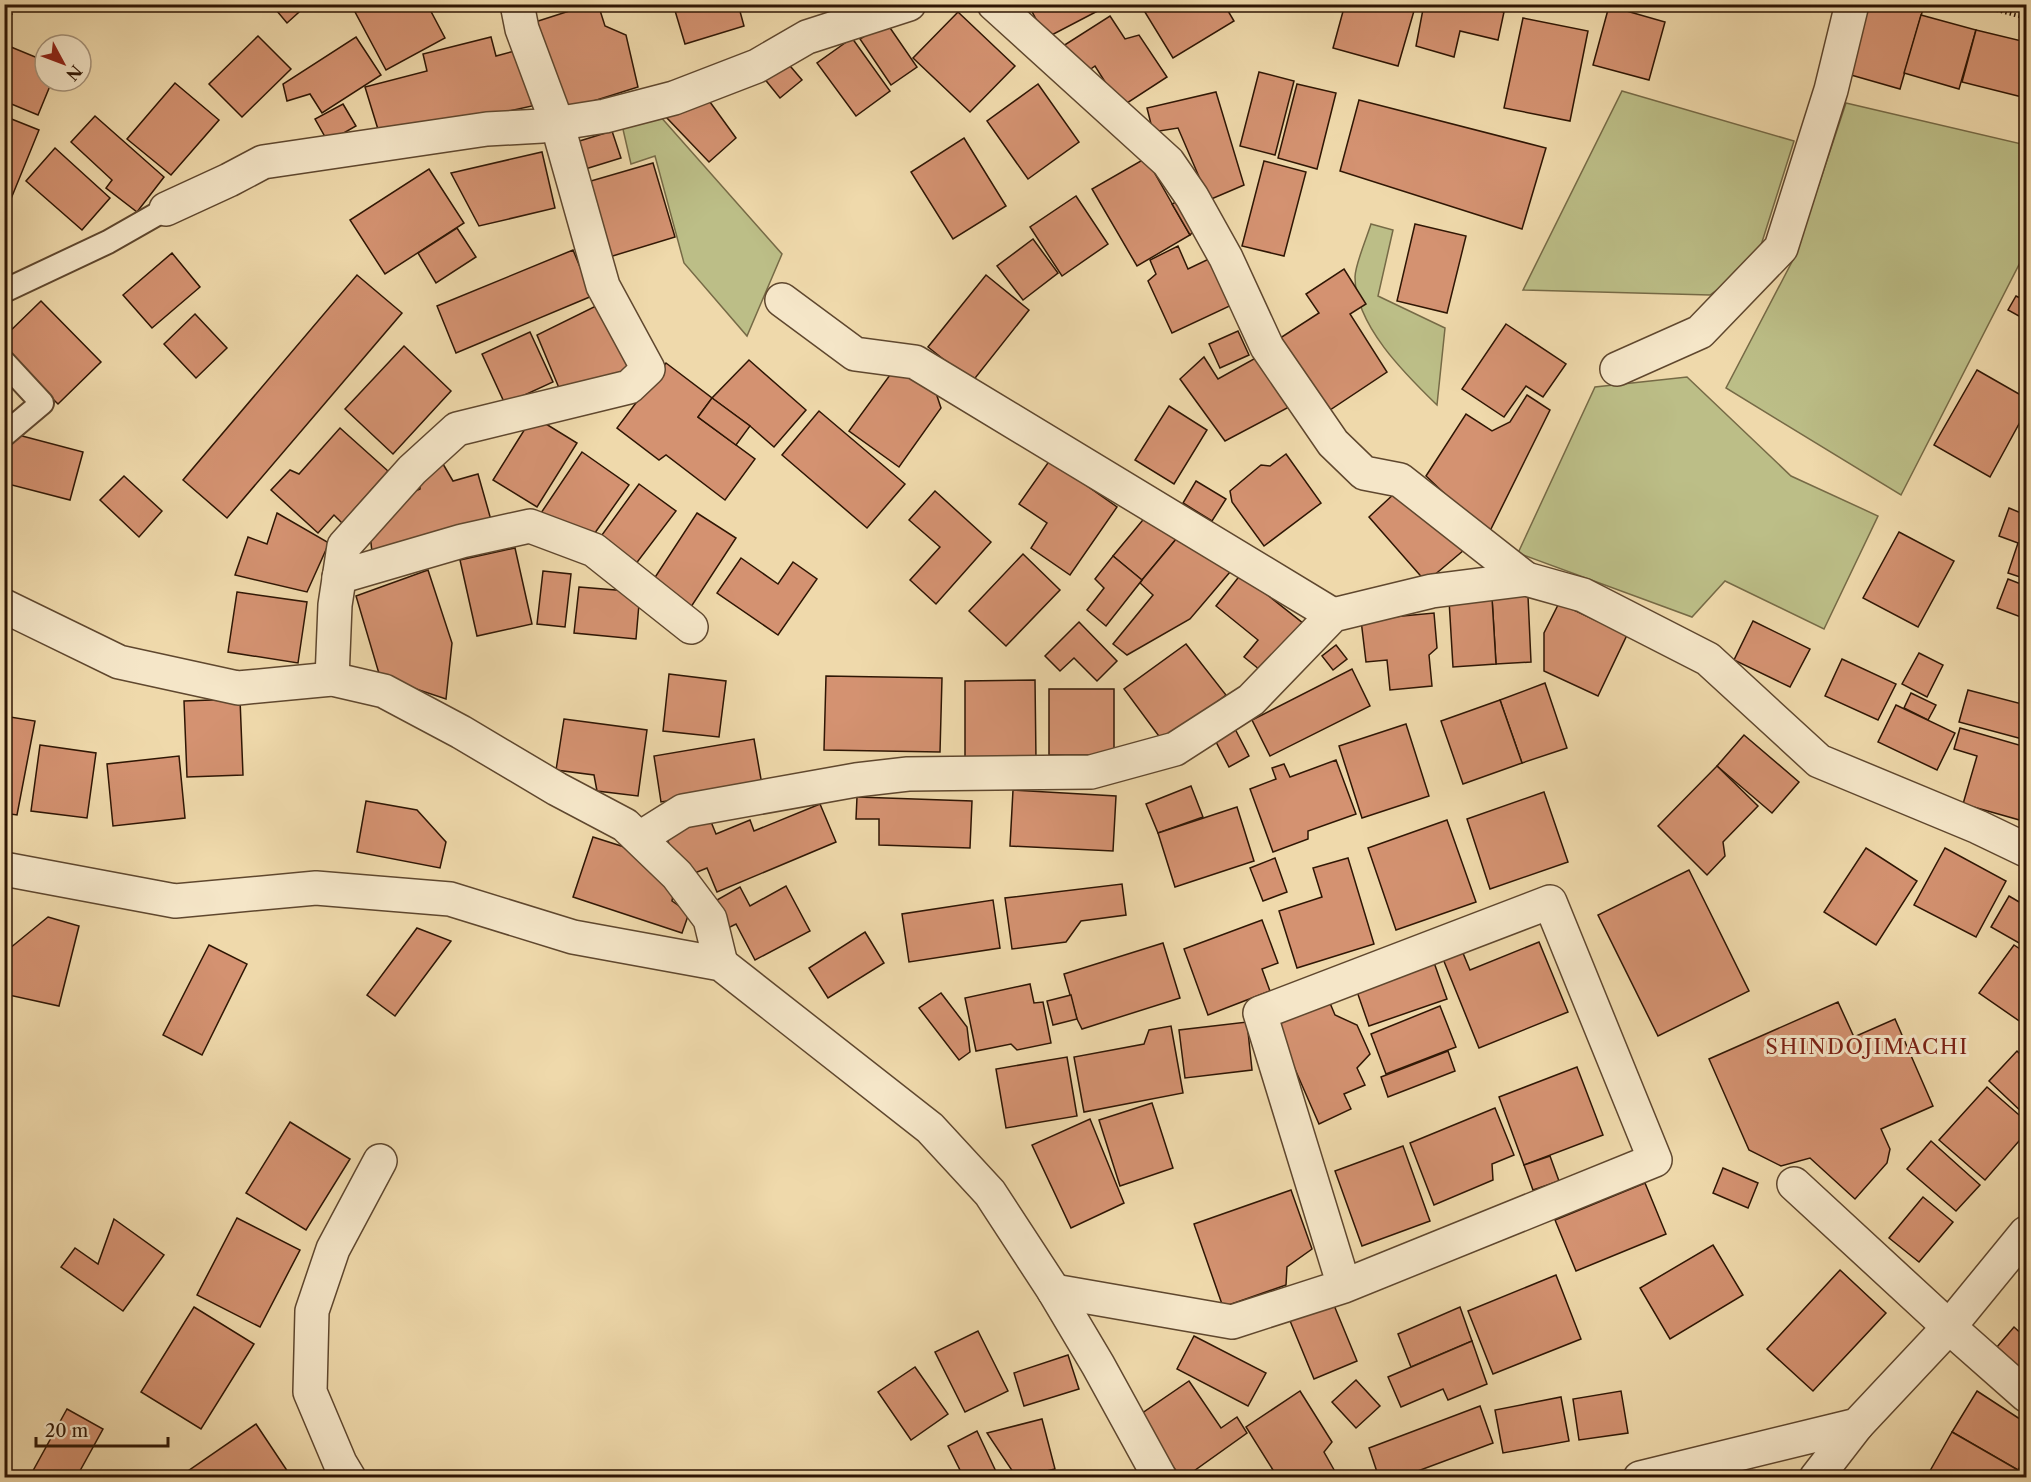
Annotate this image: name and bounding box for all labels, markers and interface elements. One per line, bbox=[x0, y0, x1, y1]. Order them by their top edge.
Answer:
north arrow bbox=[33, 33, 93, 93]
text: N bbox=[62, 61, 86, 85]
district label: SHINDOJIMACHI bbox=[1765, 1034, 1969, 1059]
scale bar bbox=[36, 1410, 168, 1448]
text: 20 m bbox=[45, 1420, 89, 1442]

